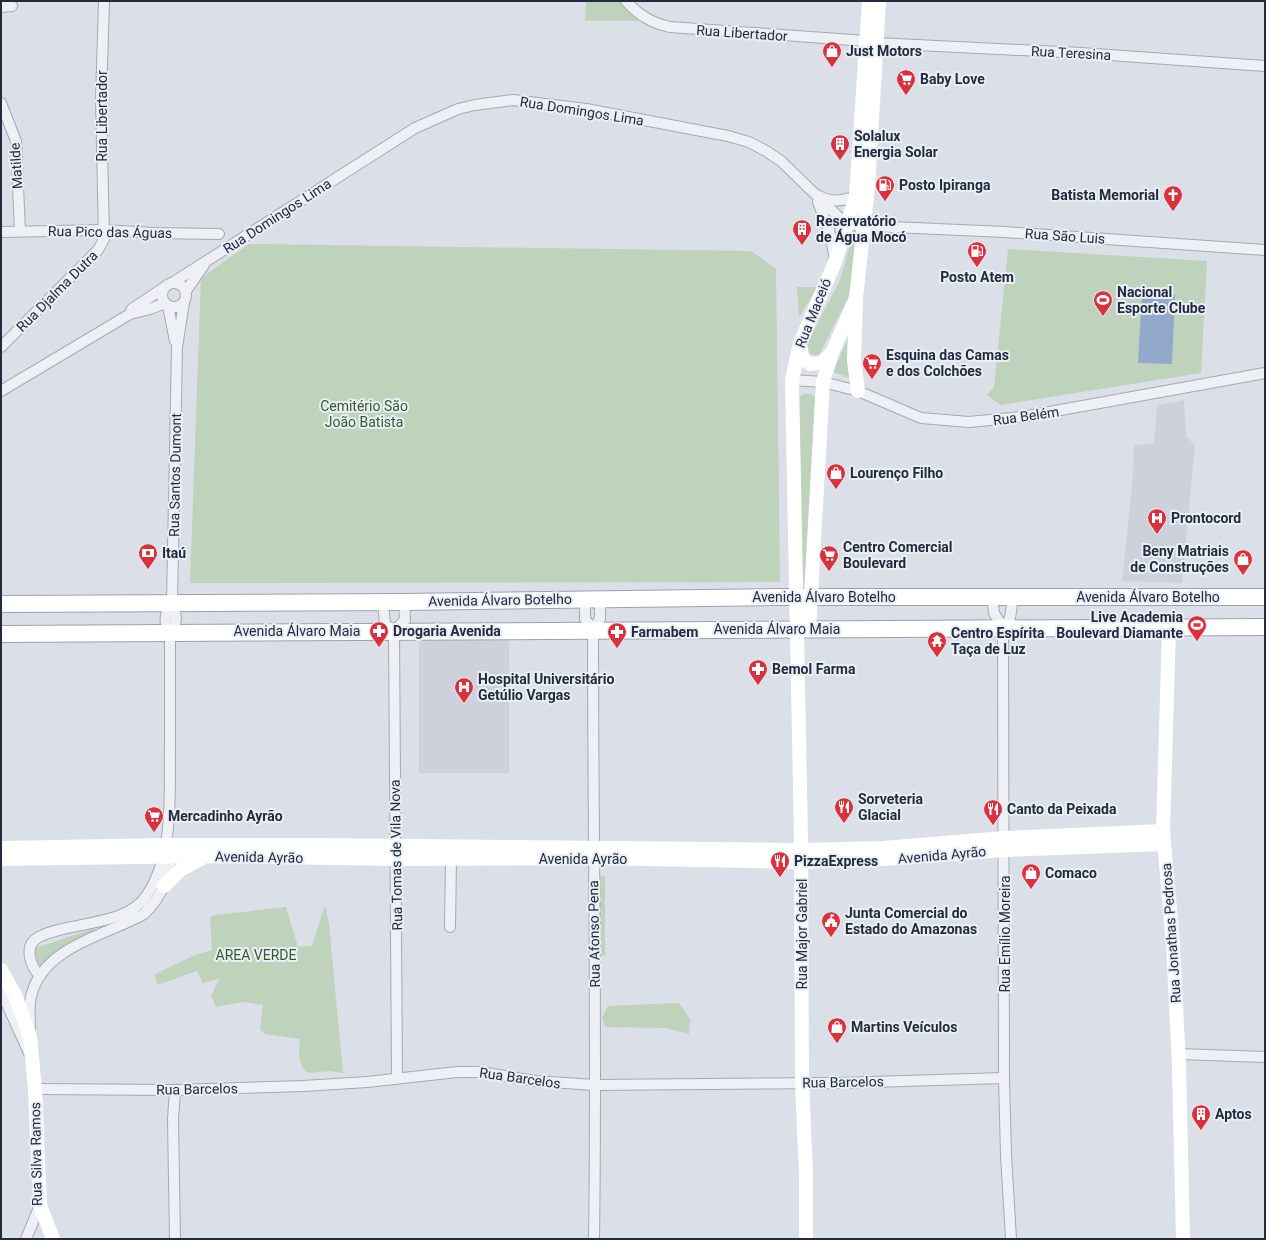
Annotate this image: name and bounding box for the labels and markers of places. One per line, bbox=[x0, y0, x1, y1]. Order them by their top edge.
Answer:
shop icon: Just Motors bbox=[821, 40, 843, 68]
place label: Just Motors bbox=[846, 43, 922, 59]
supermarket icon: Baby Love bbox=[895, 68, 917, 96]
place label: Baby Love bbox=[920, 71, 985, 87]
place label: Solalux Energia Solar bbox=[854, 128, 938, 160]
building icon: Solalux Energia Solar bbox=[829, 133, 851, 161]
fuel station icon: Posto Ipiranga bbox=[874, 174, 896, 202]
place label: Posto Ipiranga bbox=[899, 177, 991, 193]
church icon: Batista Memorial bbox=[1162, 184, 1184, 212]
place label: Batista Memorial bbox=[1051, 187, 1159, 203]
place label: Reservatório de Água Mocó bbox=[816, 213, 907, 245]
building icon: Reservatório de Água Mocó bbox=[791, 218, 813, 246]
fuel station icon: Posto Atem bbox=[966, 240, 988, 268]
place label: Posto Atem bbox=[940, 269, 1014, 285]
place label: Nacional Esporte Clube bbox=[1117, 284, 1206, 316]
sports icon: Nacional Esporte Clube bbox=[1092, 289, 1114, 317]
place label: Esquina das Camas e dos Colchões bbox=[886, 347, 1009, 379]
supermarket icon: Esquina das Camas e dos Colchões bbox=[861, 352, 883, 380]
shop icon: Lourenço Filho bbox=[825, 462, 847, 490]
place label: Lourenço Filho bbox=[850, 465, 943, 481]
hospital icon: Prontocord bbox=[1146, 507, 1168, 535]
place label: Prontocord bbox=[1171, 510, 1241, 526]
place label: Centro Comercial Boulevard bbox=[843, 539, 953, 571]
bank icon: Itaú bbox=[137, 542, 159, 570]
place label: Beny Matriais de Construções bbox=[1130, 543, 1229, 575]
supermarket icon: Centro Comercial Boulevard bbox=[818, 544, 840, 572]
place label: Itaú bbox=[162, 545, 186, 561]
shop icon: Beny Matriais de Construções bbox=[1232, 548, 1254, 576]
place label: Live Academia Boulevard Diamante bbox=[1056, 609, 1184, 641]
sports icon: Live Academia Boulevard Diamante bbox=[1186, 614, 1208, 642]
pharmacy icon: Drogaria Avenida bbox=[368, 620, 390, 648]
pharmacy icon: Farmabem bbox=[606, 621, 628, 649]
place label: Drogaria Avenida bbox=[393, 623, 501, 639]
place label: Farmabem bbox=[631, 624, 698, 640]
place label: Centro Espírita Taça de Luz bbox=[951, 625, 1045, 657]
temple icon: Centro Espírita Taça de Luz bbox=[926, 630, 948, 658]
pharmacy icon: Bemol Farma bbox=[747, 658, 769, 686]
place label: Bemol Farma bbox=[772, 661, 856, 677]
place label: Hospital Universitário Getúlio Vargas bbox=[478, 671, 614, 703]
hospital icon: Hospital Universitário Getúlio Vargas bbox=[453, 676, 475, 704]
place label: Sorveteria Glacial bbox=[858, 791, 923, 823]
restaurant icon: Sorveteria Glacial bbox=[833, 796, 855, 824]
restaurant icon: Canto da Peixada bbox=[982, 798, 1004, 826]
place label: Canto da Peixada bbox=[1007, 801, 1117, 817]
supermarket icon: Mercadinho Ayrão bbox=[143, 805, 165, 833]
place label: Mercadinho Ayrão bbox=[168, 808, 283, 824]
restaurant icon: PizzaExpress bbox=[769, 850, 791, 878]
place label: PizzaExpress bbox=[794, 853, 878, 869]
shop icon: Comaco bbox=[1020, 862, 1042, 890]
place label: Comaco bbox=[1045, 865, 1097, 881]
place label: Junta Comercial do Estado do Amazonas bbox=[845, 905, 977, 937]
public building icon: Junta Comercial do Estado do Amazonas bbox=[820, 910, 842, 938]
shop icon: Martins Veículos bbox=[826, 1016, 848, 1044]
place label: Martins Veículos bbox=[851, 1019, 957, 1035]
building icon: Aptos bbox=[1190, 1103, 1212, 1131]
place label: Aptos bbox=[1215, 1106, 1252, 1122]

